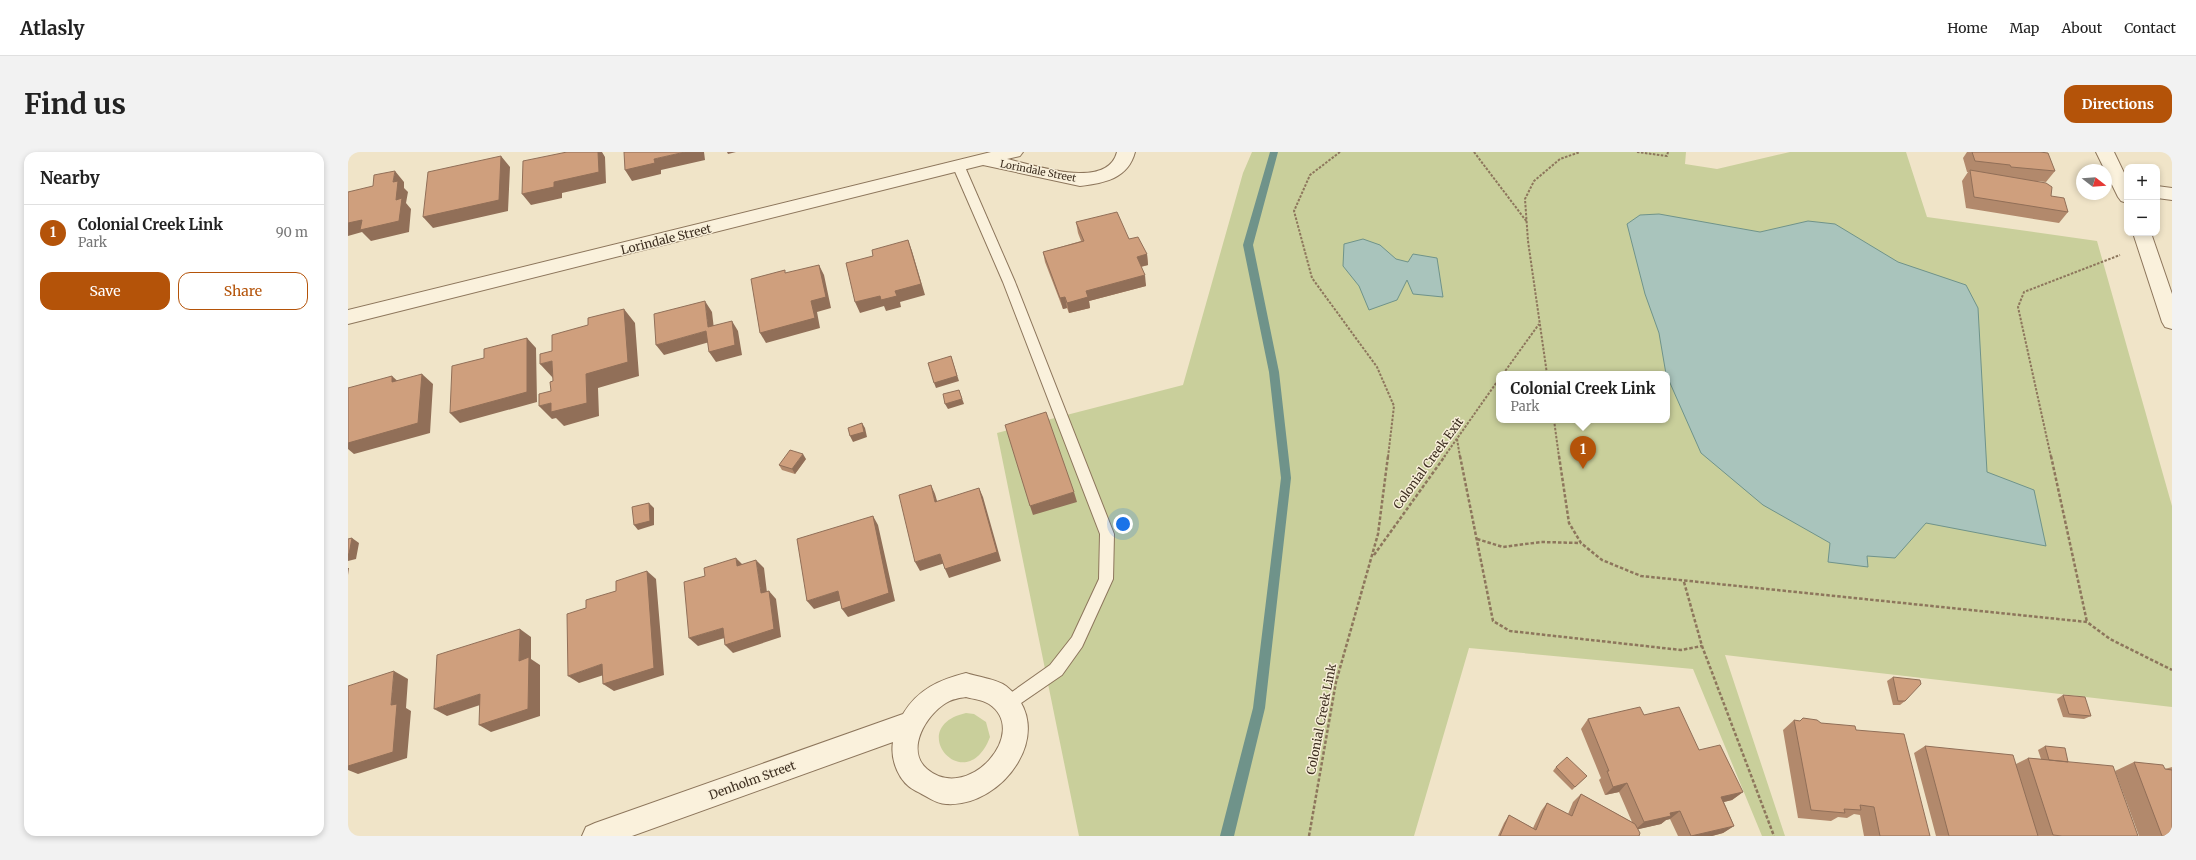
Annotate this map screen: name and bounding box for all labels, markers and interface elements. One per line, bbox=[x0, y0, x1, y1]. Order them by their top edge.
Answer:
text: Atlasly bbox=[20, 16, 84, 40]
text: Home bbox=[1947, 19, 1988, 37]
text: Map bbox=[2010, 19, 2039, 37]
text: About bbox=[2061, 19, 2102, 37]
text: Contact bbox=[2124, 19, 2176, 37]
button: Directions bbox=[2064, 85, 2172, 123]
text: Find us bbox=[24, 86, 126, 122]
street label: Lorindale Street bbox=[999, 157, 1077, 185]
north arrow bbox=[2076, 164, 2112, 200]
map controls bbox=[2124, 164, 2160, 236]
button: + bbox=[2124, 164, 2160, 200]
text: Nearby bbox=[40, 167, 100, 189]
button: − bbox=[2124, 200, 2160, 236]
text: Colonial Creek Link bbox=[78, 215, 223, 234]
street label: Lorindale Street bbox=[619, 220, 713, 258]
text: 1 bbox=[50, 224, 56, 241]
text: 90 m bbox=[276, 224, 308, 241]
text: Park bbox=[78, 234, 107, 251]
button: Save bbox=[40, 272, 170, 310]
button: Share bbox=[178, 272, 308, 310]
popup bbox=[1496, 371, 1670, 423]
text: Colonial Creek Link bbox=[1511, 379, 1655, 398]
text: Park bbox=[1511, 398, 1539, 415]
street label: Colonial Creek Exit bbox=[1390, 414, 1466, 512]
pin: 1 bbox=[1570, 436, 1596, 469]
your location bbox=[1113, 514, 1133, 534]
street label: Colonial Creek Link bbox=[1303, 662, 1339, 776]
street label: Denholm Street bbox=[707, 757, 798, 803]

